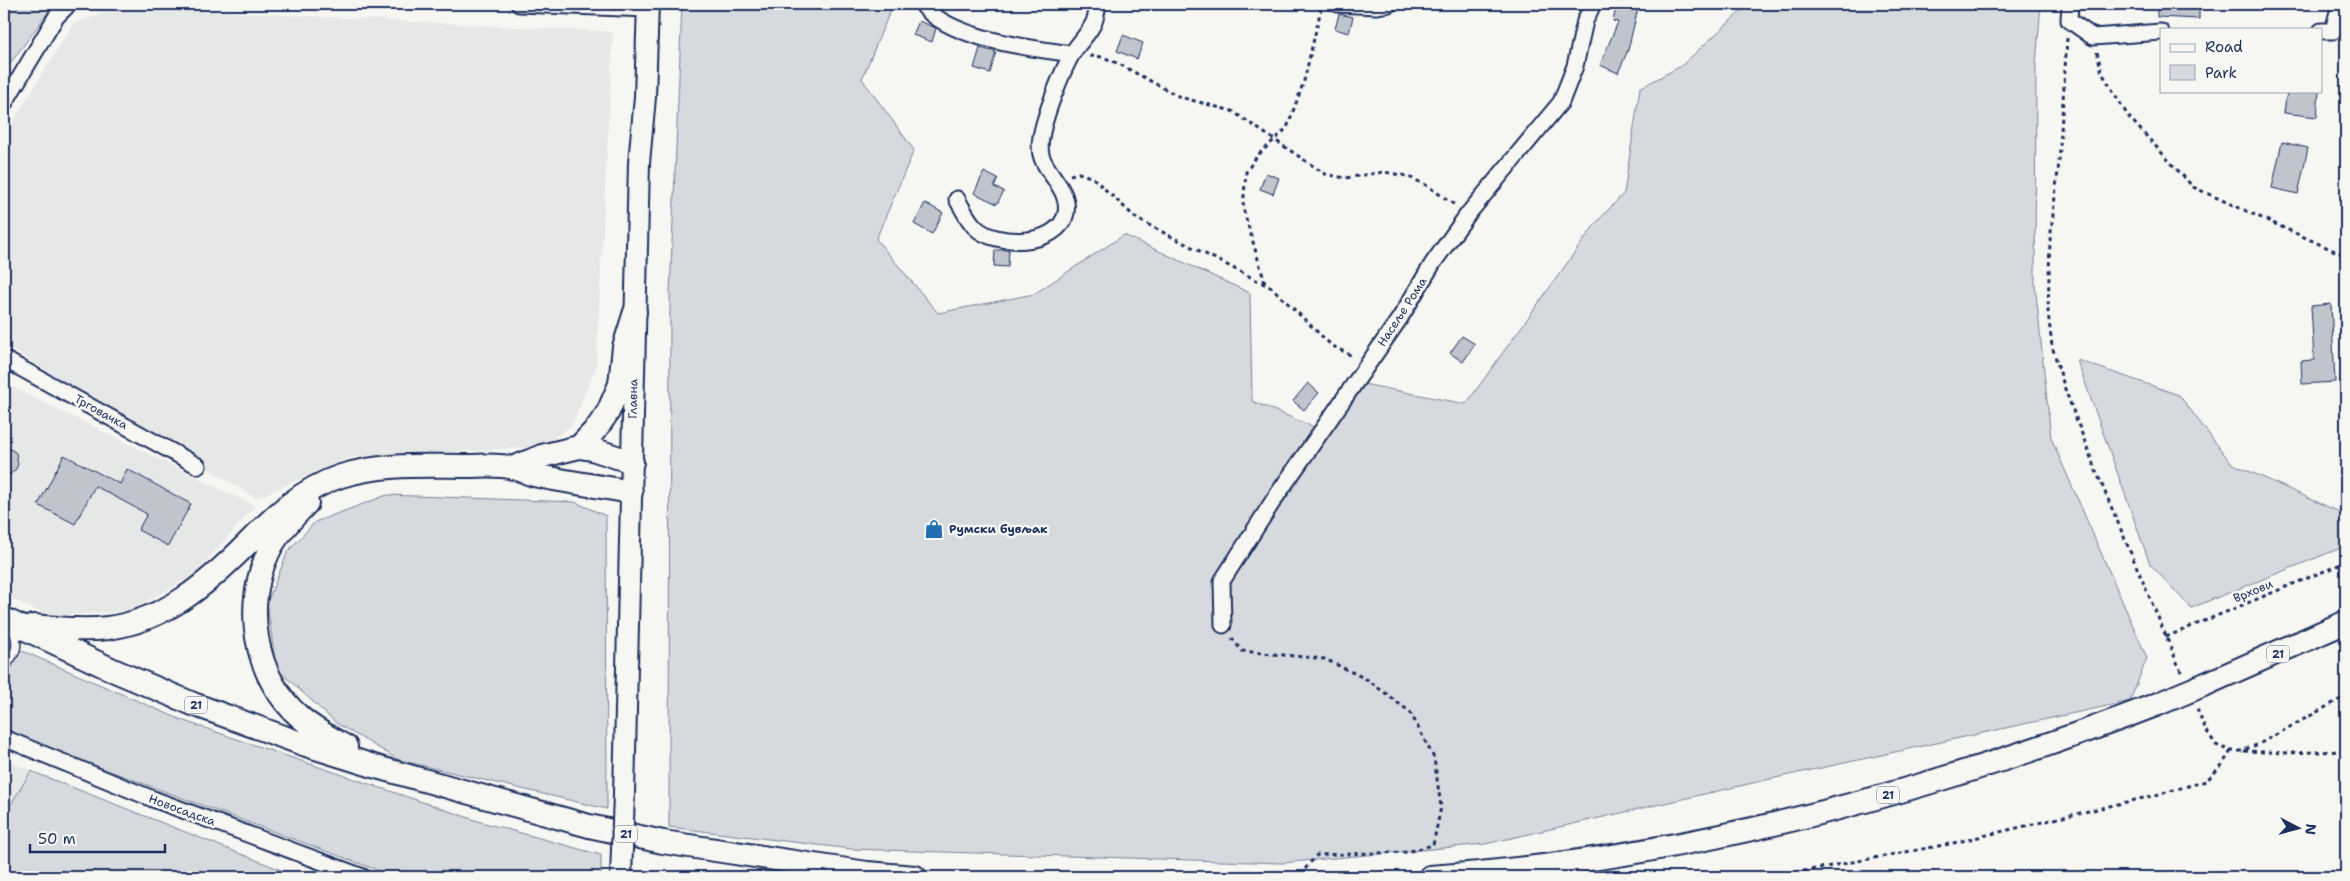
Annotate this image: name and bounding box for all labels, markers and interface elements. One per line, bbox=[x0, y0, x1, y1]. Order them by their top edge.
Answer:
legend bbox=[2160, 28, 2322, 92]
text: Road bbox=[2205, 37, 2243, 57]
text: Park bbox=[2205, 63, 2237, 83]
street label: Насеље Рома bbox=[1374, 274, 1431, 350]
street label: Главна bbox=[625, 378, 641, 419]
street label: Трговачка bbox=[71, 391, 131, 433]
shop icon: Румски бувљак bbox=[923, 518, 945, 540]
place label: Румски бувљак bbox=[949, 521, 1048, 537]
street label: Врхови bbox=[2231, 575, 2275, 606]
road number: 21 bbox=[2267, 646, 2289, 662]
road number: 21 bbox=[185, 696, 207, 714]
road number: 21 bbox=[1877, 786, 1899, 804]
street label: Новосадска bbox=[146, 791, 218, 830]
north arrow bbox=[2272, 804, 2322, 854]
scale bar bbox=[30, 821, 165, 853]
text: N bbox=[2301, 823, 2320, 836]
road number: 21 bbox=[615, 826, 637, 842]
text: 50 m bbox=[38, 829, 76, 849]

